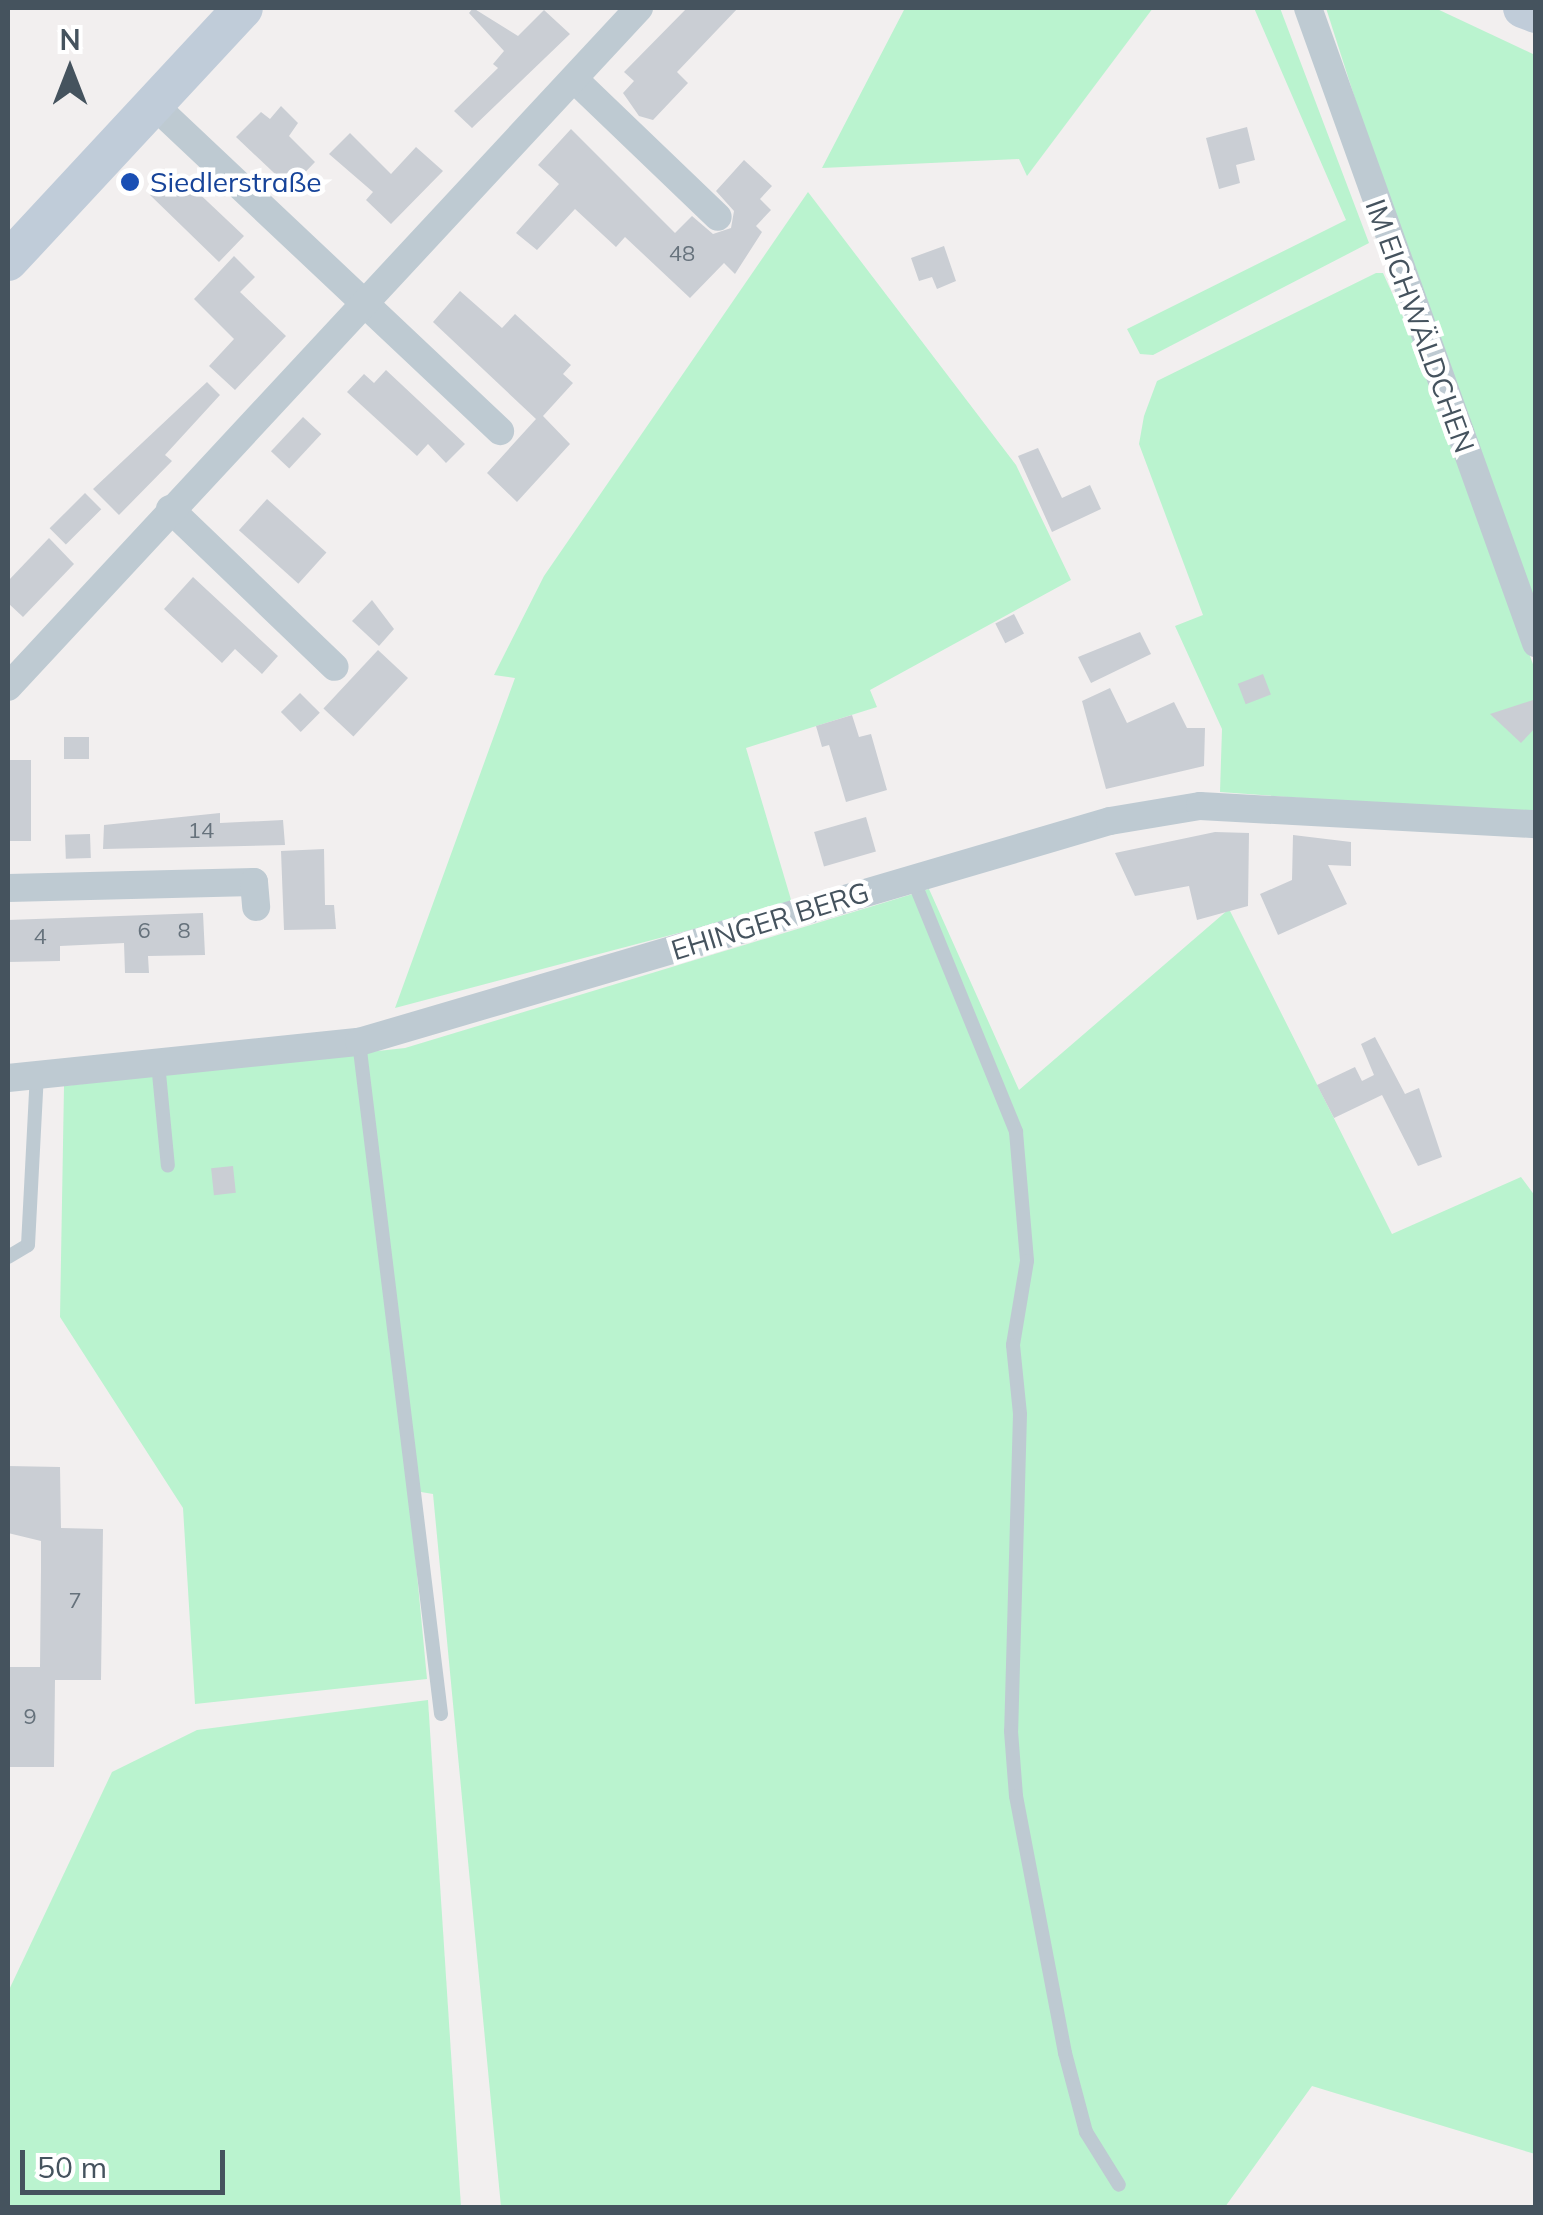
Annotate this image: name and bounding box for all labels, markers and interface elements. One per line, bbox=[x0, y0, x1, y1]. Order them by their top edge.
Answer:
north arrow bbox=[20, 20, 120, 120]
text: N bbox=[59, 22, 81, 57]
place label: Siedlerstraße bbox=[150, 165, 321, 199]
marker: Siedlerstraße bbox=[119, 171, 141, 193]
street label: IM EICHWÄLDCHEN bbox=[1359, 195, 1481, 457]
house number: 48 bbox=[669, 241, 695, 267]
house number: 14 bbox=[188, 818, 214, 844]
street label: EHINGER BERG bbox=[667, 875, 873, 967]
house number: 6 bbox=[137, 918, 151, 944]
house number: 8 bbox=[177, 918, 191, 944]
house number: 4 bbox=[33, 924, 47, 950]
house number: 7 bbox=[68, 1588, 82, 1614]
house number: 9 bbox=[23, 1704, 37, 1730]
scale bar bbox=[25, 2130, 230, 2192]
text: 50 m bbox=[37, 2148, 107, 2186]

